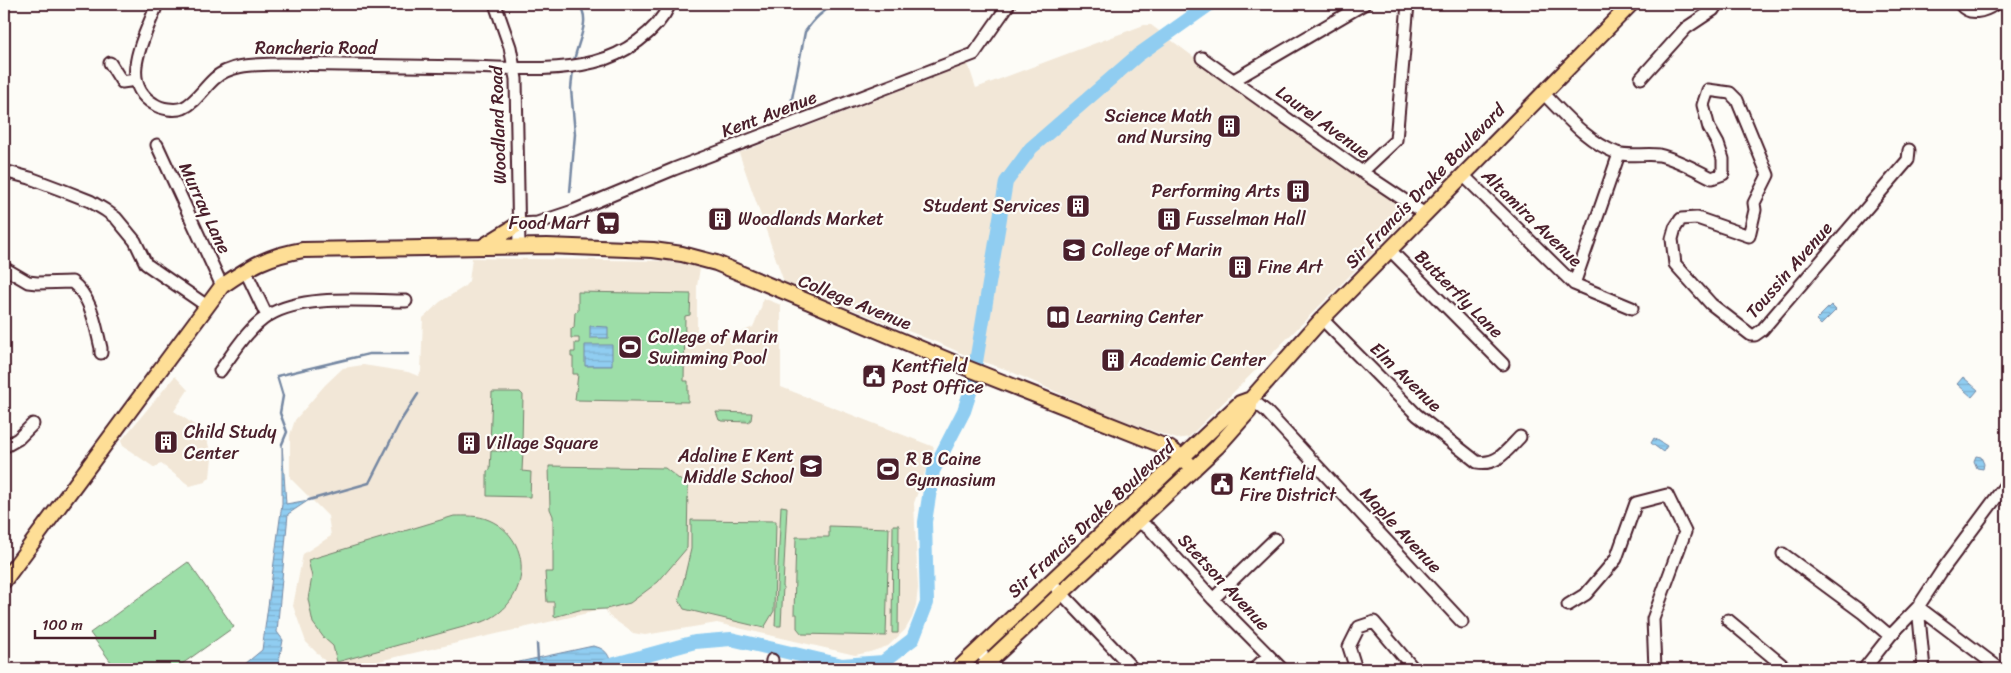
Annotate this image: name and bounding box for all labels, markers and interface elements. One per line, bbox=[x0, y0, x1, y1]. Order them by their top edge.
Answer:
street label: Rancheria Road bbox=[255, 32, 378, 64]
street label: Woodland Road bbox=[480, 64, 516, 185]
street label: Laurel Avenue bbox=[1269, 77, 1377, 168]
street label: Kent Avenue bbox=[716, 81, 822, 147]
street label: Sir Francis Drake Boulevard bbox=[1337, 94, 1514, 276]
place label: Science Math and Nursing bbox=[1104, 100, 1212, 153]
building icon: Science Math and Nursing bbox=[1216, 113, 1242, 139]
street label: Murray Lane bbox=[170, 157, 240, 259]
street label: Altamira Avenue bbox=[1473, 160, 1591, 275]
place label: Performing Arts bbox=[1151, 175, 1281, 207]
building icon: Performing Arts bbox=[1285, 178, 1311, 204]
place label: Student Services bbox=[923, 190, 1061, 222]
building icon: Student Services bbox=[1065, 193, 1091, 219]
place label: Woodlands Market bbox=[738, 203, 884, 235]
place label: Fusselman Hall bbox=[1186, 203, 1307, 235]
building icon: Woodlands Market bbox=[707, 206, 733, 232]
building icon: Fusselman Hall bbox=[1156, 206, 1182, 232]
place label: Food Mart bbox=[509, 207, 591, 239]
supermarket icon: Food Mart bbox=[595, 210, 621, 236]
street label: Toussin Avenue bbox=[1737, 214, 1841, 326]
place label: College of Marin bbox=[1092, 234, 1222, 266]
school or university icon: College of Marin bbox=[1061, 237, 1087, 263]
street label: Butterfly Lane bbox=[1407, 242, 1511, 346]
place label: Fine Art bbox=[1258, 251, 1324, 283]
building icon: Fine Art bbox=[1227, 254, 1253, 280]
street label: College Avenue bbox=[793, 265, 917, 339]
place label: Learning Center bbox=[1076, 301, 1204, 333]
library icon: Learning Center bbox=[1045, 304, 1071, 330]
place label: College of Marin Swimming Pool bbox=[648, 321, 778, 374]
sports icon: College of Marin Swimming Pool bbox=[617, 334, 643, 360]
street label: Elm Avenue bbox=[1362, 334, 1450, 420]
place label: Academic Center bbox=[1129, 344, 1267, 376]
building icon: Academic Center bbox=[1100, 347, 1126, 373]
place label: Kentfield Post Office bbox=[892, 350, 984, 403]
public building icon: Kentfield Post Office bbox=[861, 363, 887, 389]
place label: Child Study Center bbox=[184, 416, 277, 469]
place label: Village Square bbox=[486, 427, 599, 459]
building icon: Child Study Center bbox=[153, 429, 179, 455]
building icon: Village Square bbox=[456, 430, 482, 456]
street label: Sir Francis Drake Boulevard bbox=[999, 431, 1184, 606]
place label: Adaline E Kent Middle School bbox=[677, 440, 795, 493]
place label: R B Caine Gymnasium bbox=[906, 443, 996, 496]
school or university icon: Adaline E Kent Middle School bbox=[798, 453, 824, 479]
sports icon: R B Caine Gymnasium bbox=[875, 456, 901, 482]
place label: Kentfield Fire District bbox=[1240, 458, 1337, 511]
public building icon: Kentfield Fire District bbox=[1209, 471, 1235, 497]
street label: Maple Avenue bbox=[1352, 479, 1450, 581]
street label: Stetson Avenue bbox=[1170, 525, 1278, 639]
scale bar bbox=[35, 608, 155, 640]
text: 100 m bbox=[42, 612, 83, 638]

